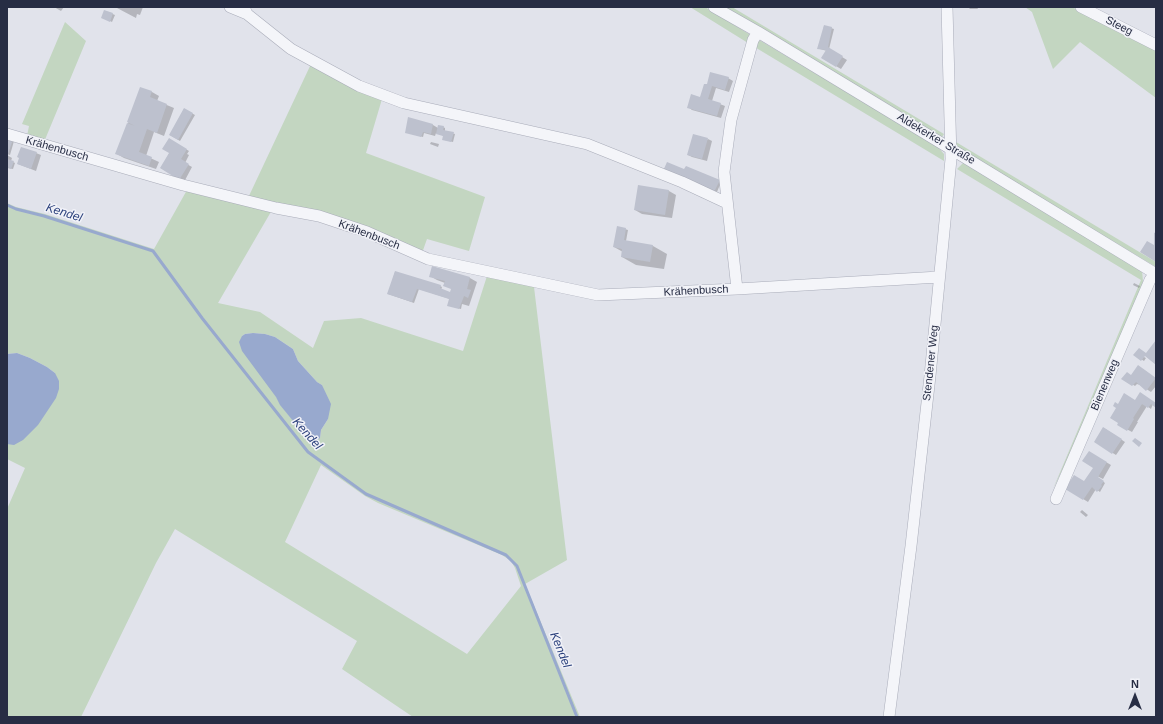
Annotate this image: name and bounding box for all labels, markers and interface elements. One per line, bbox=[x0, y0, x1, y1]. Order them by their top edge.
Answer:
street label: Steeg bbox=[1103, 14, 1135, 38]
street label: Aldekerker Straße bbox=[895, 111, 977, 167]
street label: Krähenbusch bbox=[24, 134, 90, 164]
water label: Kendel bbox=[44, 201, 84, 225]
street label: Krähenbusch bbox=[336, 217, 402, 253]
street label: Krähenbusch bbox=[663, 283, 729, 299]
street label: Stendener Weg bbox=[920, 324, 942, 402]
street label: Bienenweg bbox=[1088, 357, 1122, 413]
water label: Kendel bbox=[289, 415, 325, 453]
water label: Kendel bbox=[546, 630, 574, 670]
north arrow bbox=[1115, 676, 1155, 716]
text: N bbox=[1131, 678, 1139, 690]

